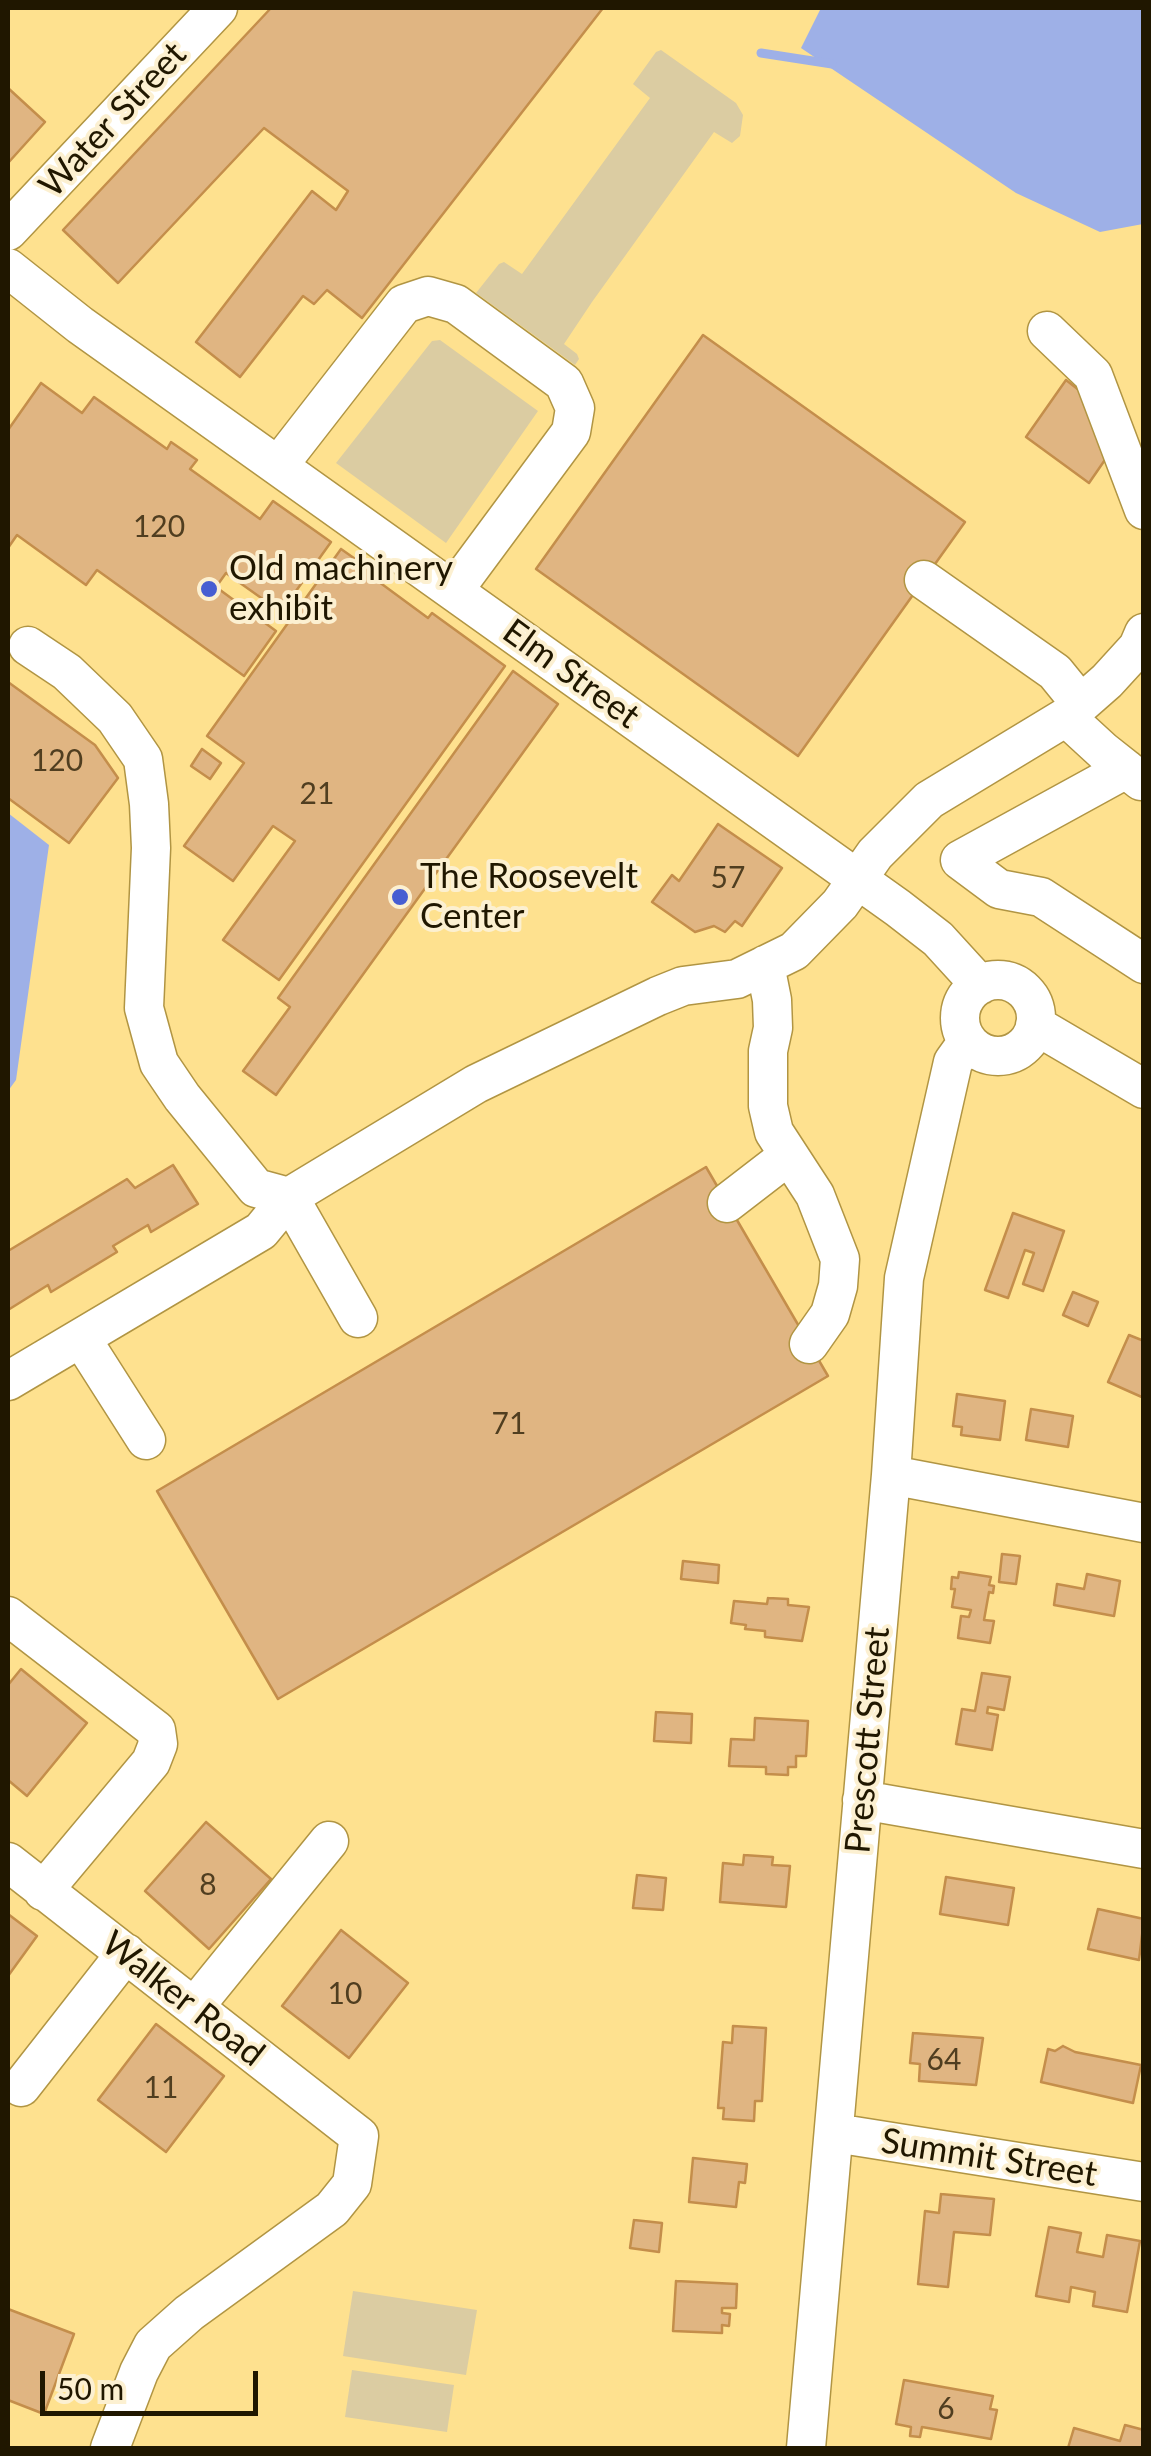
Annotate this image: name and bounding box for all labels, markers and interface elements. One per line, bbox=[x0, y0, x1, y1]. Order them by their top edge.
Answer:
street label: Water Street bbox=[31, 34, 195, 206]
house number: 120 bbox=[133, 509, 185, 545]
place label: Old machinery exhibit bbox=[229, 548, 453, 630]
marker: Old machinery exhibit bbox=[198, 578, 220, 600]
street label: Elm Street bbox=[495, 611, 647, 737]
house number: 120 bbox=[31, 743, 83, 779]
house number: 21 bbox=[300, 776, 334, 812]
place label: The Roosevelt Center bbox=[420, 856, 638, 938]
house number: 57 bbox=[711, 860, 745, 896]
marker: The Roosevelt Center bbox=[389, 886, 411, 908]
house number: 71 bbox=[492, 1406, 526, 1442]
street label: Prescott Street bbox=[837, 1625, 899, 1855]
house number: 8 bbox=[199, 1867, 217, 1903]
street label: Walker Road bbox=[93, 1923, 273, 2075]
house number: 10 bbox=[328, 1976, 362, 2012]
house number: 64 bbox=[927, 2042, 961, 2078]
house number: 11 bbox=[144, 2070, 178, 2106]
street label: Summit Street bbox=[878, 2120, 1100, 2196]
scale bar bbox=[45, 2351, 262, 2413]
text: 50 m bbox=[57, 2370, 124, 2406]
house number: 6 bbox=[937, 2391, 955, 2427]

